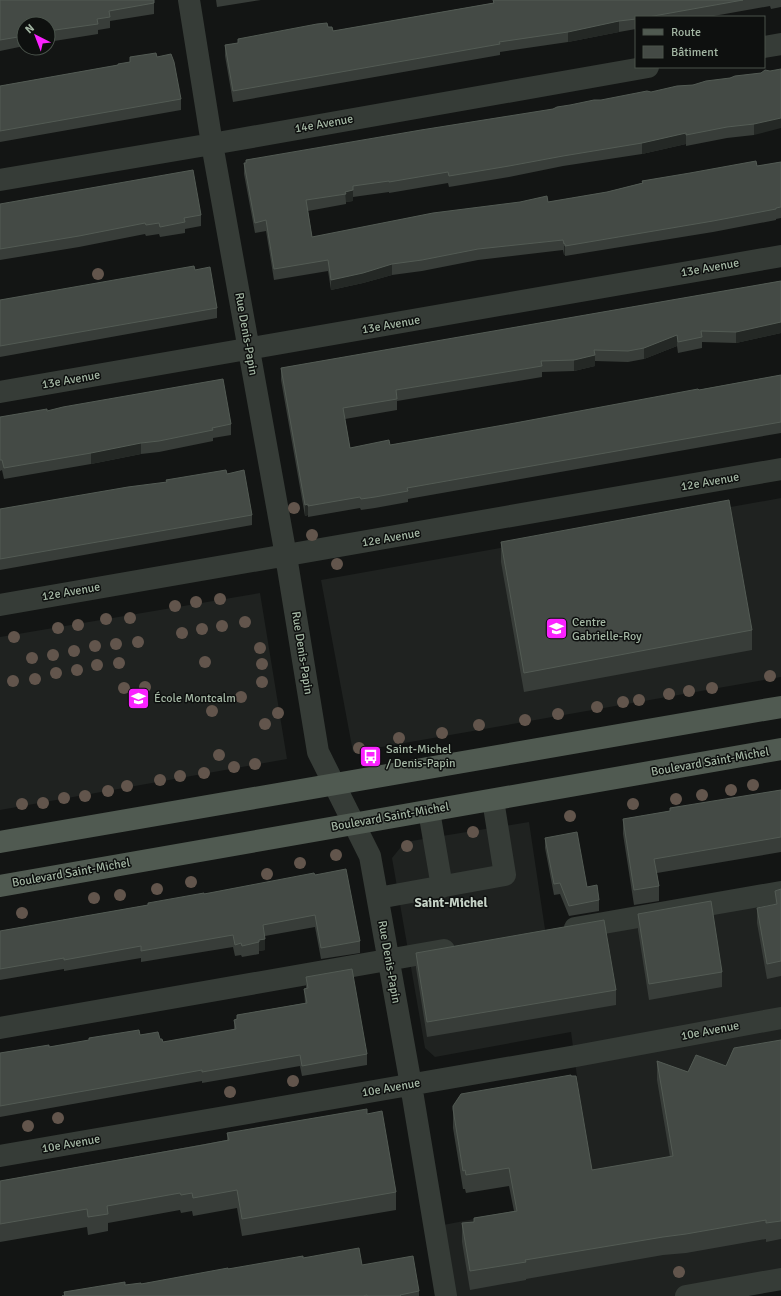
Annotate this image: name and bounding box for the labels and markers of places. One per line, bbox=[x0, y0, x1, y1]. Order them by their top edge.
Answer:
place label: Centre Gabrielle-Roy bbox=[572, 615, 642, 644]
school or university icon: Centre Gabrielle-Roy bbox=[543, 616, 569, 642]
school or university icon: École Montcalm bbox=[125, 685, 151, 711]
place label: École Montcalm bbox=[154, 691, 236, 706]
place label: Saint-Michel / Denis-Papin bbox=[386, 742, 456, 771]
bus stop icon: Saint-Michel / Denis-Papin bbox=[358, 743, 384, 769]

